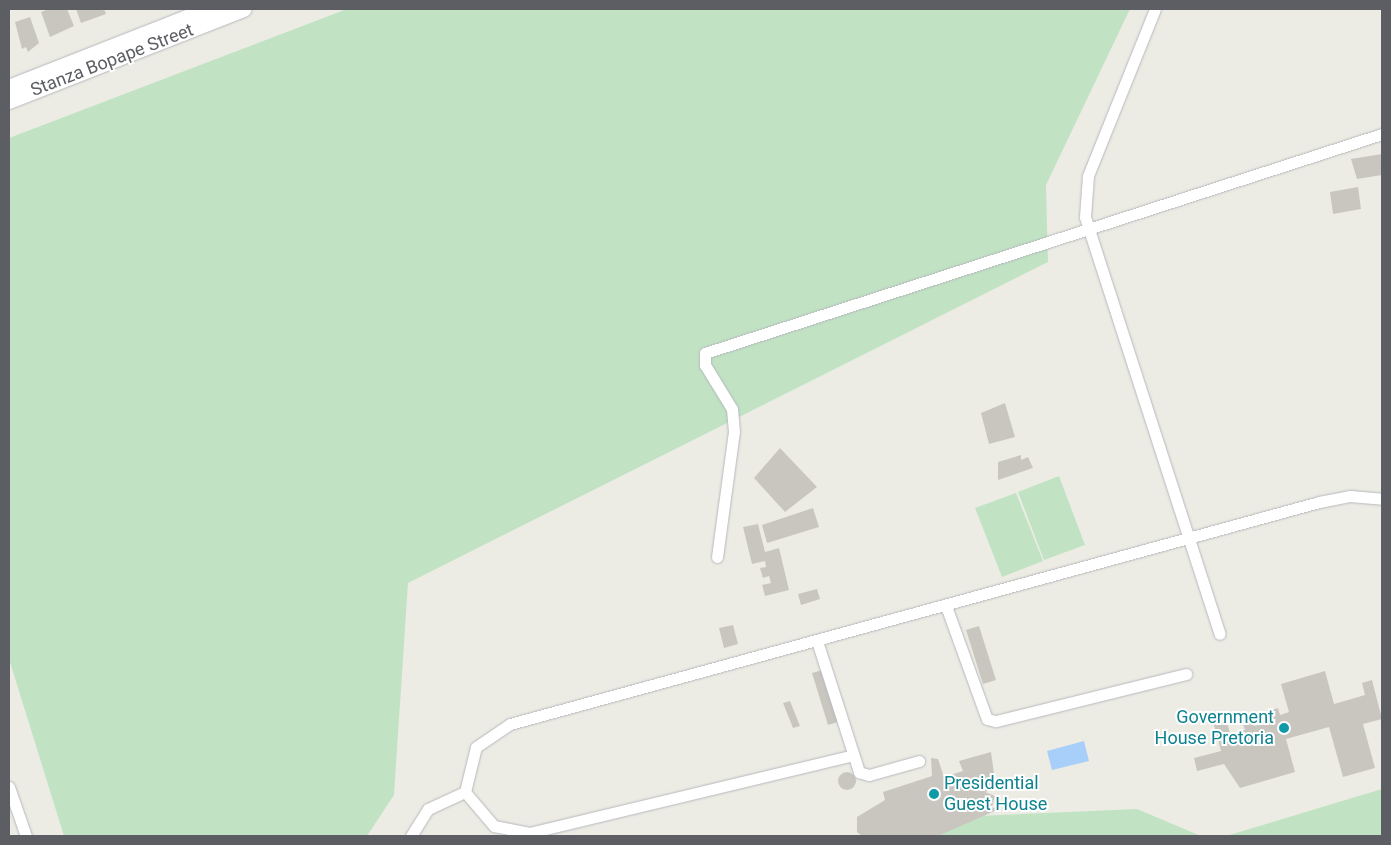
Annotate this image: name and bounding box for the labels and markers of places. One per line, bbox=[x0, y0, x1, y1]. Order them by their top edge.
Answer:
place label: Government House Pretoria bbox=[1155, 707, 1274, 750]
marker: Government House Pretoria bbox=[1278, 722, 1290, 734]
place label: Presidential Guest House bbox=[944, 773, 1047, 816]
marker: Presidential Guest House bbox=[928, 788, 940, 800]

